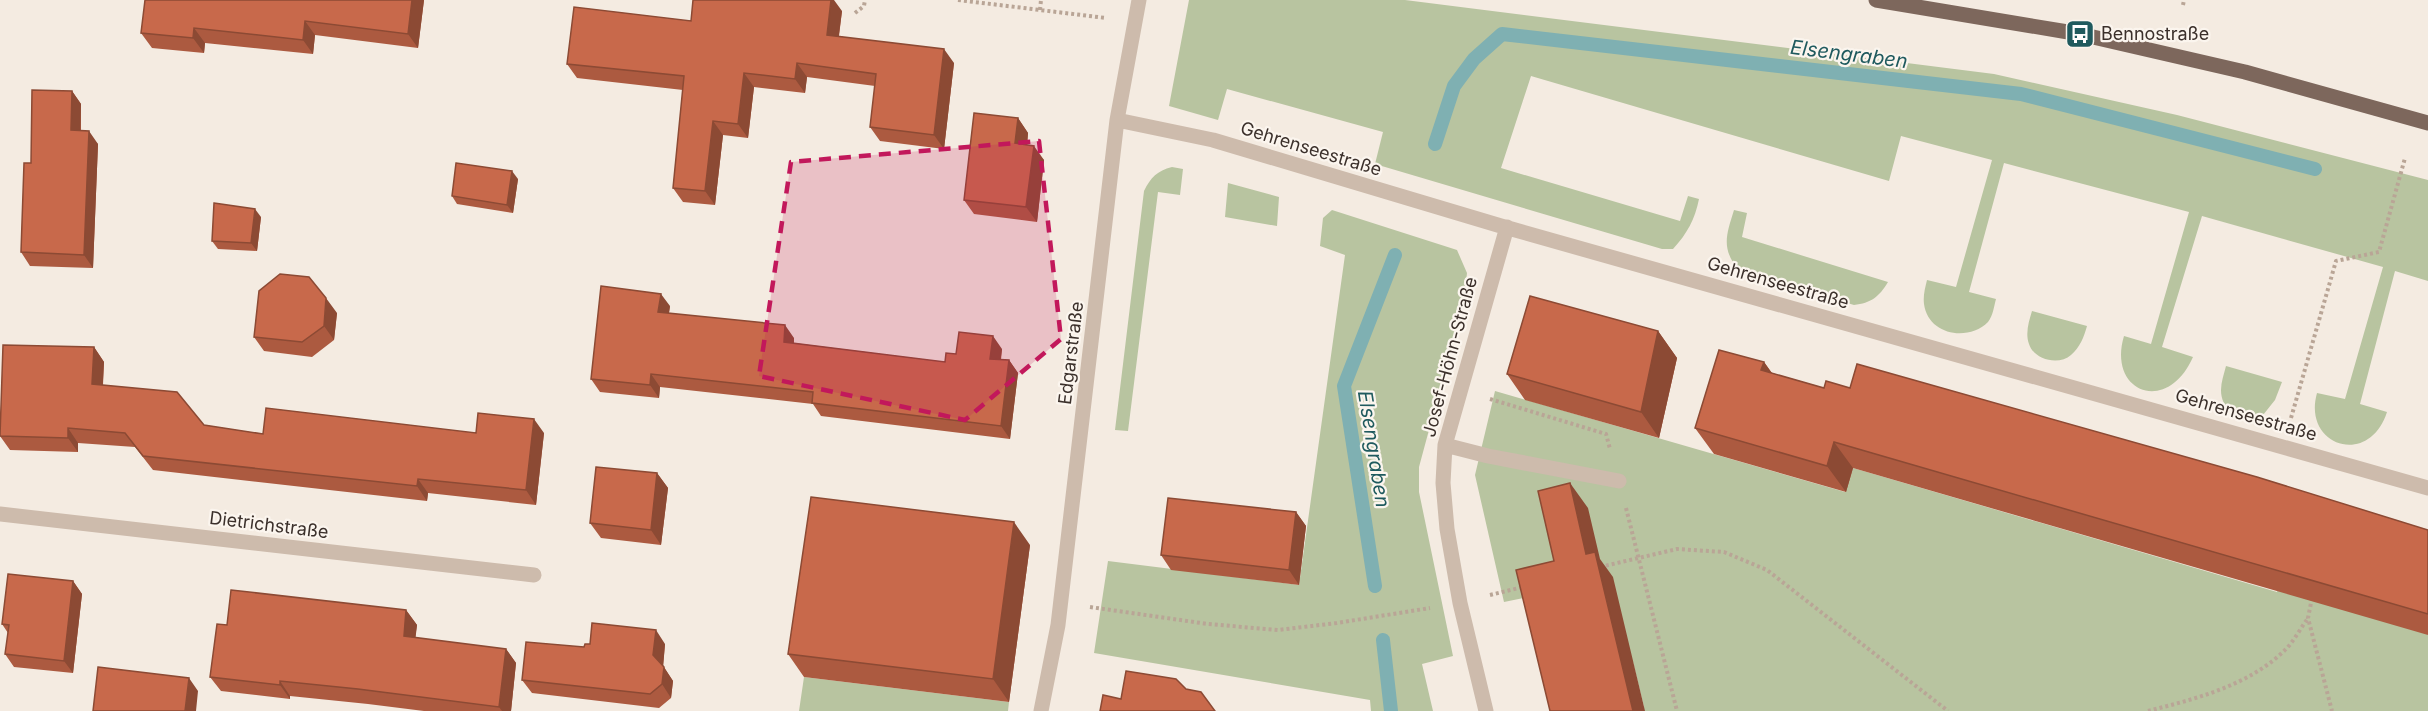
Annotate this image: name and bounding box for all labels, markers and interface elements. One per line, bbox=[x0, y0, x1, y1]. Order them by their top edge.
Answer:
bus stop icon: Bennostraße bbox=[2064, 18, 2096, 50]
place label: Bennostraße bbox=[2101, 23, 2209, 44]
water label: Elsengraben bbox=[1789, 35, 1909, 73]
street label: Gehrenseestraße bbox=[1238, 117, 1384, 180]
street label: Gehrenseestraße bbox=[1705, 252, 1851, 313]
street label: Josef-Höhn-Straße bbox=[1418, 274, 1481, 439]
street label: Edgarstraße bbox=[1054, 300, 1087, 406]
street label: Gehrenseestraße bbox=[2173, 384, 2319, 445]
water label: Elsengraben bbox=[1353, 389, 1395, 509]
street label: Dietrichstraße bbox=[208, 507, 330, 542]

